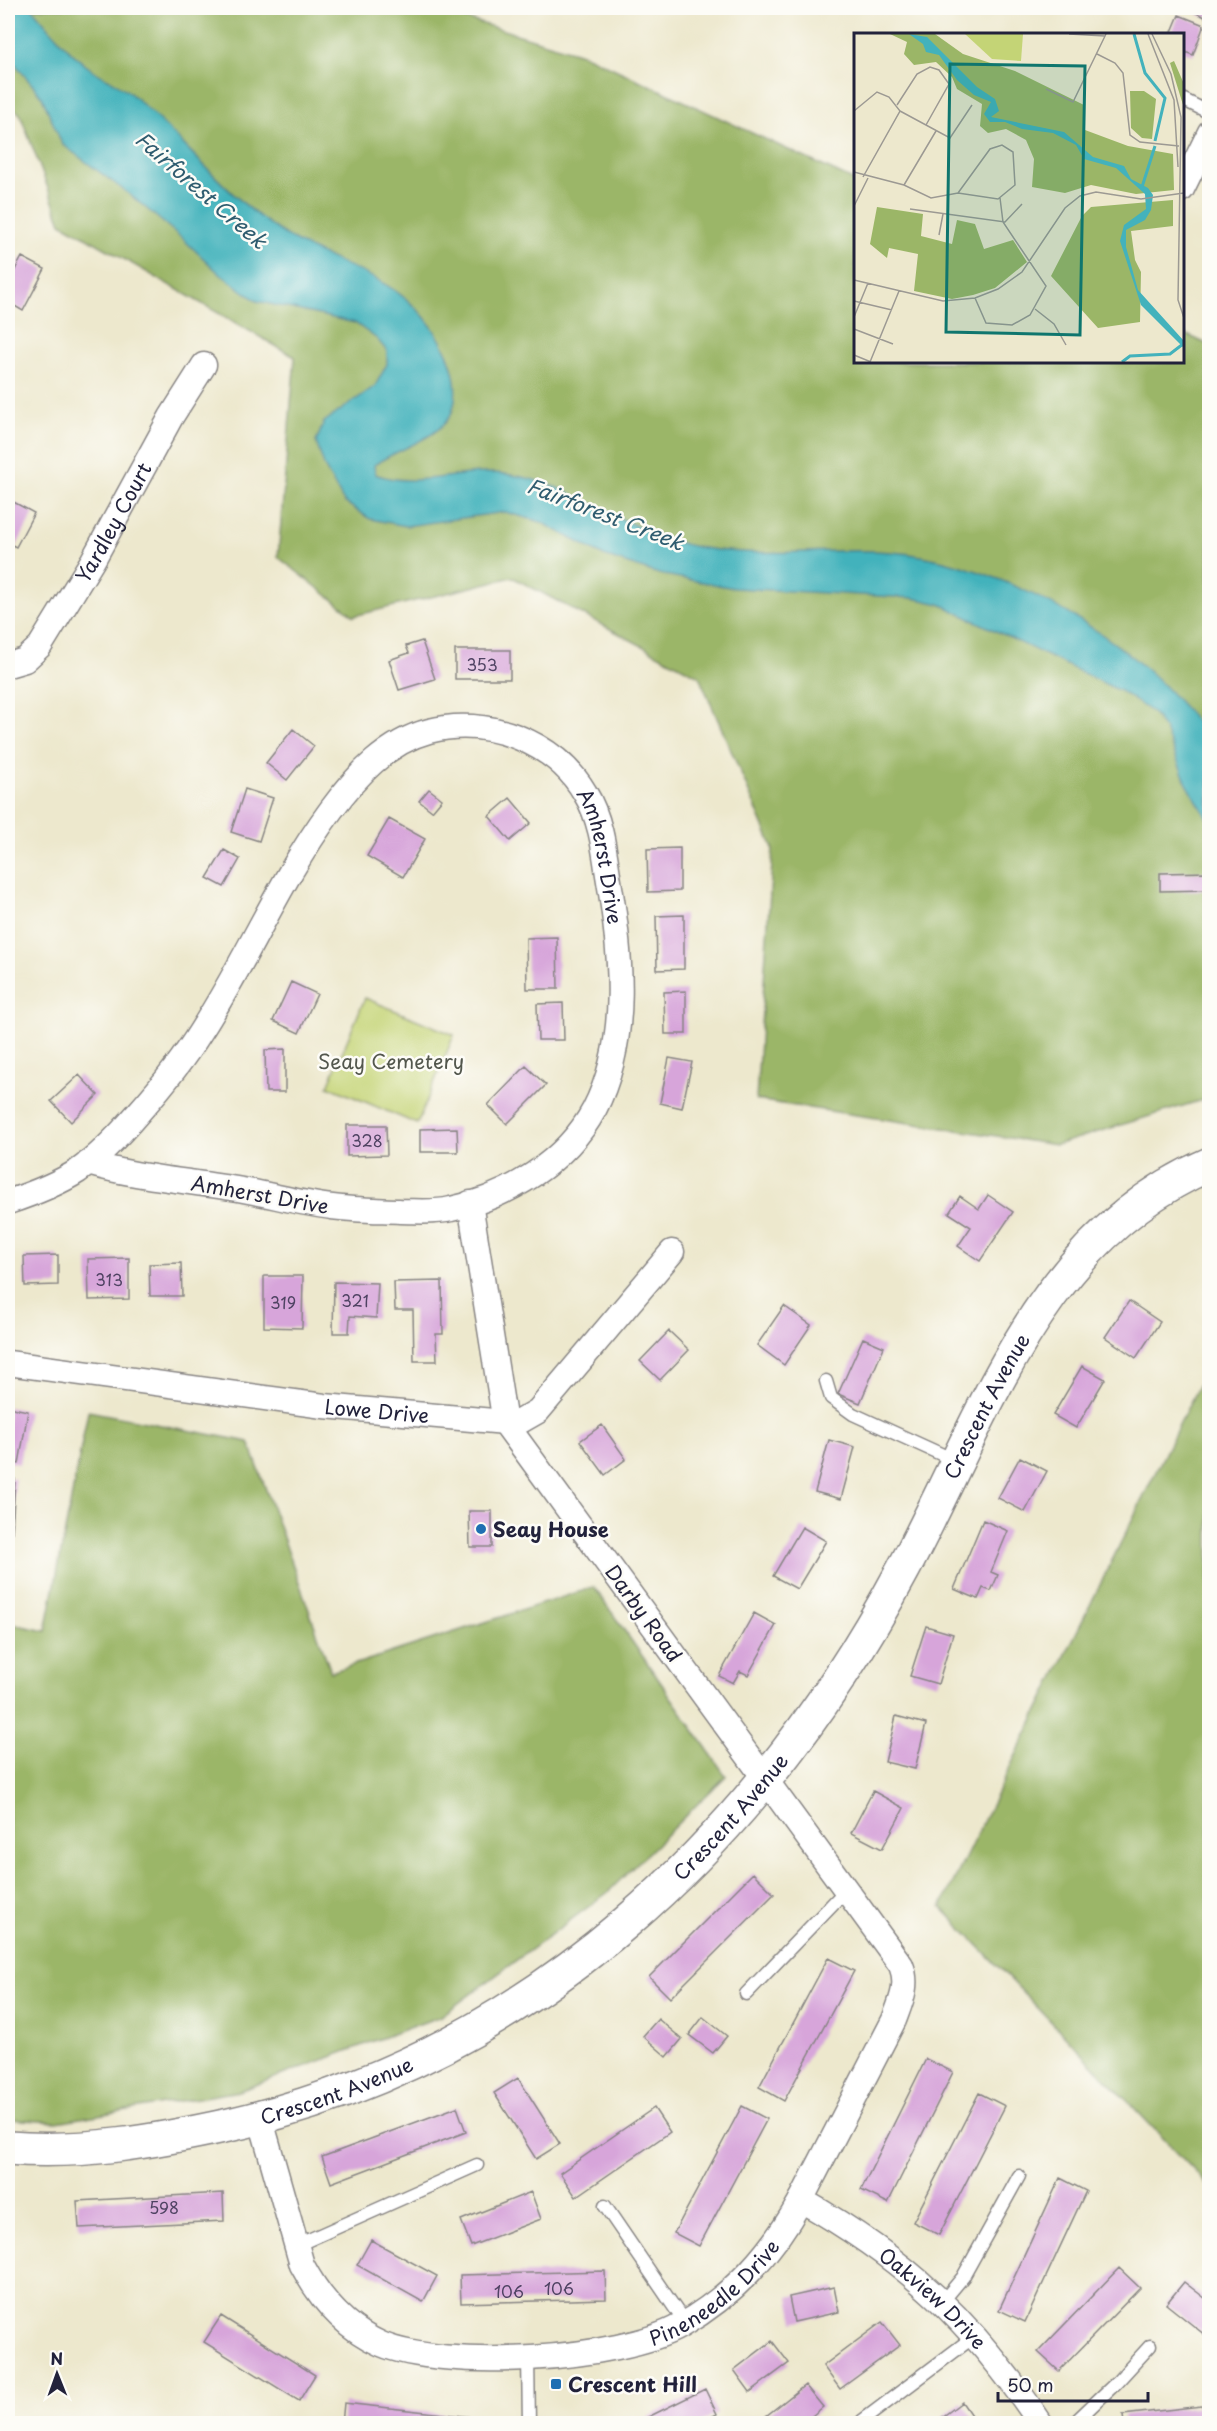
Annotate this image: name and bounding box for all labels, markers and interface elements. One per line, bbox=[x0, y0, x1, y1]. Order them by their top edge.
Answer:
inset map bbox=[854, 33, 1184, 363]
water label: Fairforest Creek bbox=[129, 123, 276, 256]
street label: Yardley Court bbox=[68, 457, 158, 588]
water label: Fairforest Creek bbox=[523, 468, 690, 558]
house number: 353 bbox=[466, 652, 498, 676]
street label: Amherst Drive bbox=[570, 782, 630, 926]
park label: Seay Cemetery bbox=[318, 1046, 464, 1076]
house number: 328 bbox=[351, 1128, 383, 1152]
street label: Amherst Drive bbox=[189, 1167, 331, 1221]
house number: 313 bbox=[95, 1267, 123, 1291]
house number: 321 bbox=[341, 1288, 369, 1312]
house number: 319 bbox=[270, 1290, 296, 1314]
street label: Crescent Avenue bbox=[936, 1327, 1037, 1484]
street label: Lowe Drive bbox=[323, 1391, 430, 1430]
place label: Seay House bbox=[493, 1514, 609, 1544]
marker: Seay House bbox=[474, 1522, 488, 1536]
street label: Darby Road bbox=[598, 1558, 690, 1668]
street label: Crescent Avenue bbox=[666, 1747, 795, 1887]
street label: Crescent Avenue bbox=[257, 2049, 418, 2132]
house number: 598 bbox=[149, 2195, 179, 2219]
street label: Pineneedle Drive bbox=[645, 2233, 786, 2353]
street label: Oakview Drive bbox=[873, 2240, 994, 2356]
house number: 106 bbox=[544, 2276, 574, 2300]
house number: 106 bbox=[494, 2279, 524, 2303]
north arrow bbox=[27, 2344, 87, 2404]
text: N bbox=[50, 2346, 63, 2370]
scale bar bbox=[998, 2365, 1148, 2403]
place label: Crescent Hill bbox=[568, 2369, 697, 2399]
text: 50 m bbox=[1007, 2371, 1054, 2398]
marker: Crescent Hill bbox=[549, 2377, 563, 2391]

